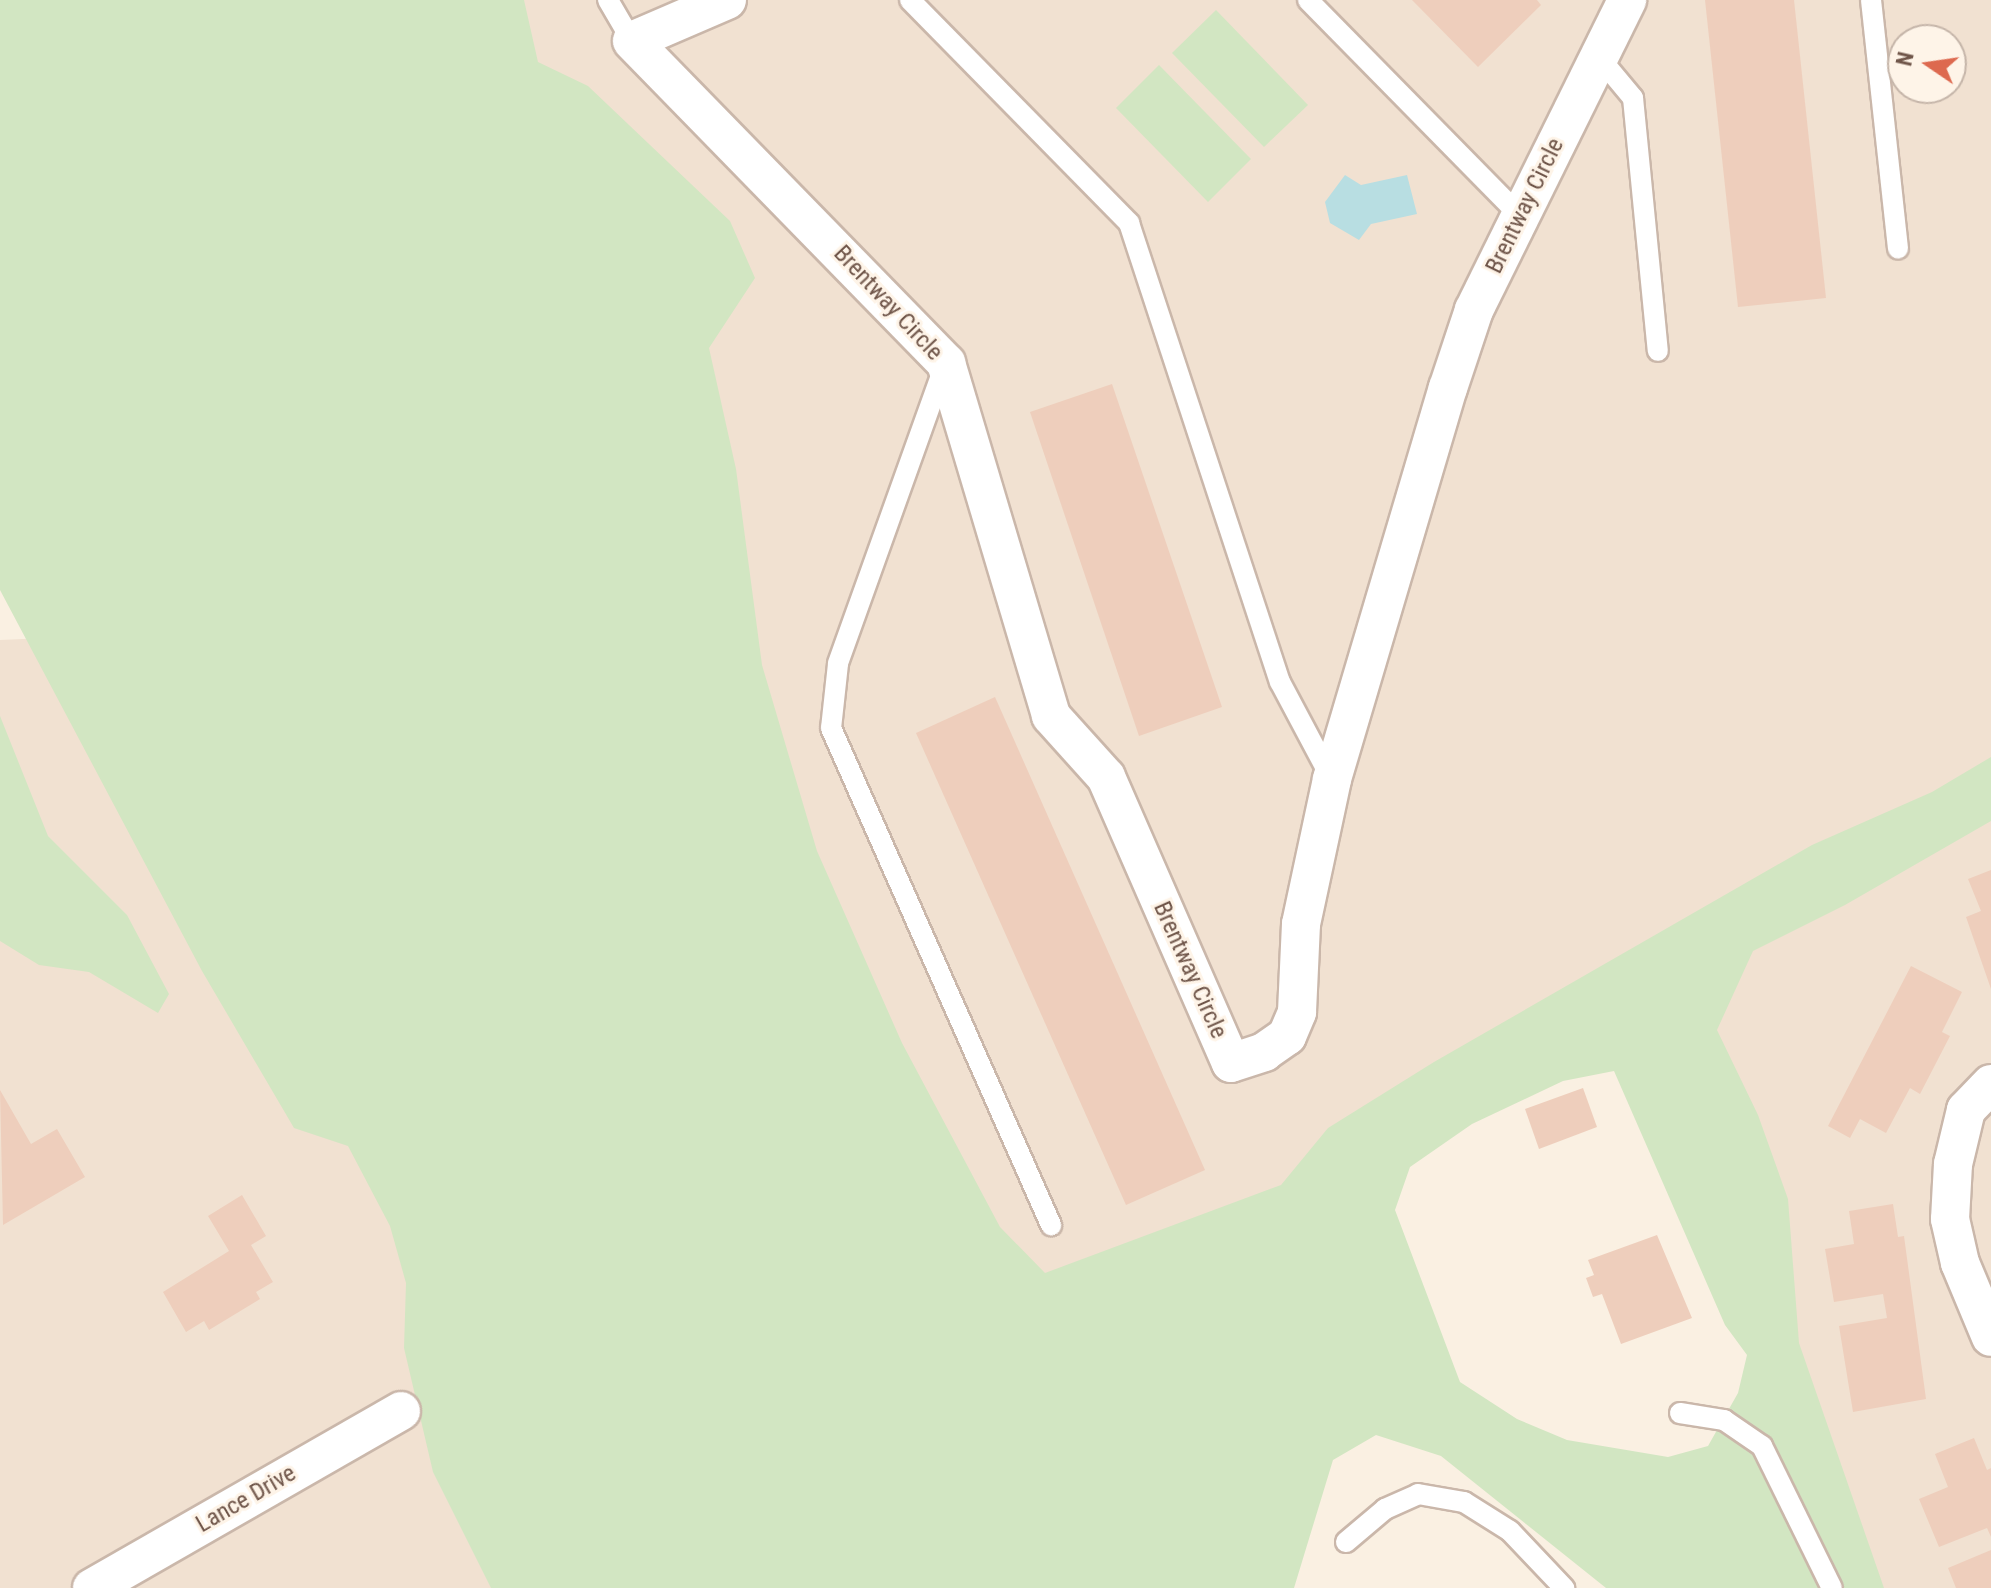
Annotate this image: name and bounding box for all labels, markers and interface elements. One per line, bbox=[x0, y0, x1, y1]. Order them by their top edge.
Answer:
north arrow bbox=[1887, 24, 1967, 104]
text: N bbox=[1891, 50, 1919, 68]
street label: Brentway Circle bbox=[1480, 134, 1570, 278]
street label: Brentway Circle bbox=[827, 240, 949, 366]
street label: Brentway Circle bbox=[1147, 897, 1233, 1043]
street label: Lance Drive bbox=[191, 1459, 301, 1539]

